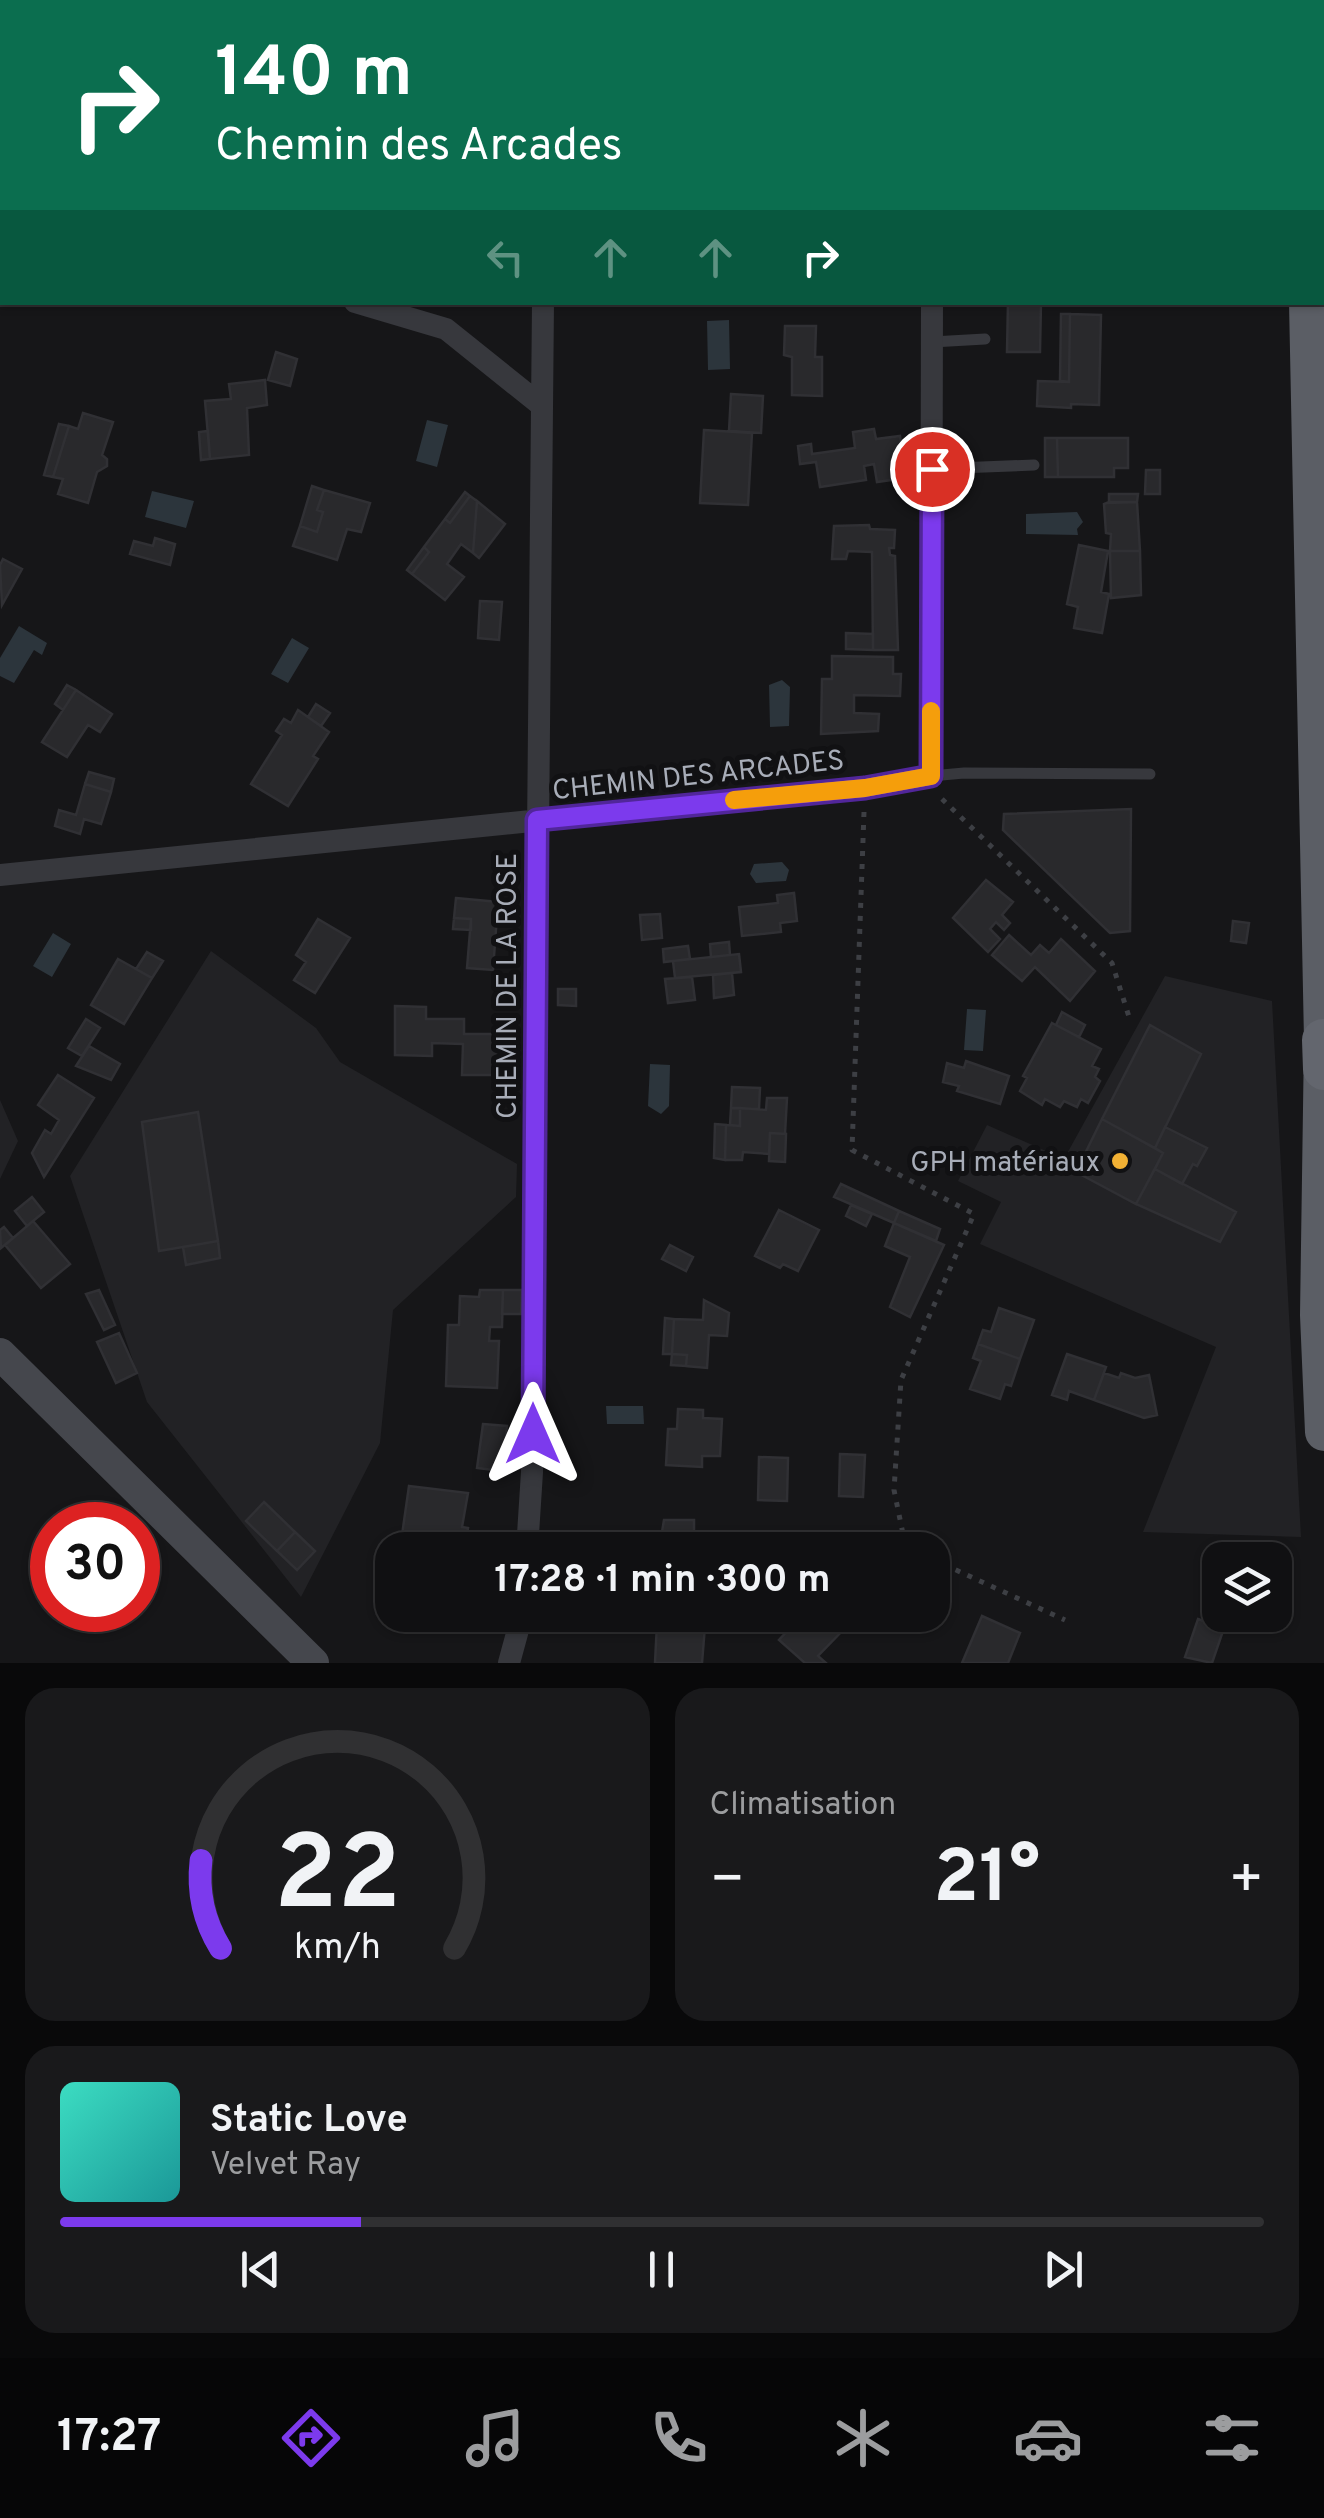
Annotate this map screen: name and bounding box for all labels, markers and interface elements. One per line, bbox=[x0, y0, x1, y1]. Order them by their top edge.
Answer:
text: 140 m bbox=[215, 32, 413, 121]
icon: right bbox=[50, 40, 180, 170]
text: Chemin des Arcades bbox=[215, 119, 623, 176]
icon: left bbox=[478, 230, 533, 285]
icon: ahead bbox=[583, 230, 638, 285]
icon: ahead bbox=[688, 230, 743, 285]
icon: right bbox=[793, 230, 848, 285]
pin bbox=[890, 427, 975, 512]
icon: arrive bbox=[905, 442, 960, 497]
street label: CHEMIN DES ARCADES bbox=[551, 744, 846, 810]
street label: CHEMIN DE LA ROSE bbox=[491, 853, 527, 1119]
place label: GPH matériaux bbox=[910, 1146, 1100, 1182]
marker: GPH matériaux bbox=[1109, 1150, 1131, 1172]
position arrow bbox=[481, 1382, 585, 1486]
speed limit sign: 30 bbox=[30, 1502, 160, 1632]
map controls bbox=[1202, 1542, 1292, 1632]
button: layers bbox=[1202, 1542, 1292, 1632]
text: 17:28 · 1 min · 300 m bbox=[494, 1557, 831, 1606]
text: Climatisation bbox=[710, 1786, 896, 1826]
text: 22 bbox=[274, 1814, 401, 1946]
text: 21° bbox=[933, 1834, 1040, 1929]
text: − bbox=[710, 1847, 745, 1917]
text: + bbox=[1229, 1847, 1264, 1917]
text: km/h bbox=[294, 1926, 381, 1972]
text: Static Love bbox=[210, 2097, 408, 2146]
text: Velvet Ray bbox=[210, 2146, 361, 2186]
icon: previous bbox=[233, 2242, 288, 2297]
icon: pause bbox=[634, 2242, 689, 2297]
icon: next bbox=[1036, 2242, 1091, 2297]
icon: directions bbox=[276, 2403, 346, 2473]
icon: music bbox=[460, 2403, 530, 2473]
icon: phone bbox=[644, 2403, 714, 2473]
icon: climate bbox=[828, 2403, 898, 2473]
icon: car bbox=[1013, 2403, 1083, 2473]
icon: filters bbox=[1197, 2403, 1267, 2473]
text: 17:27 bbox=[57, 2410, 161, 2467]

